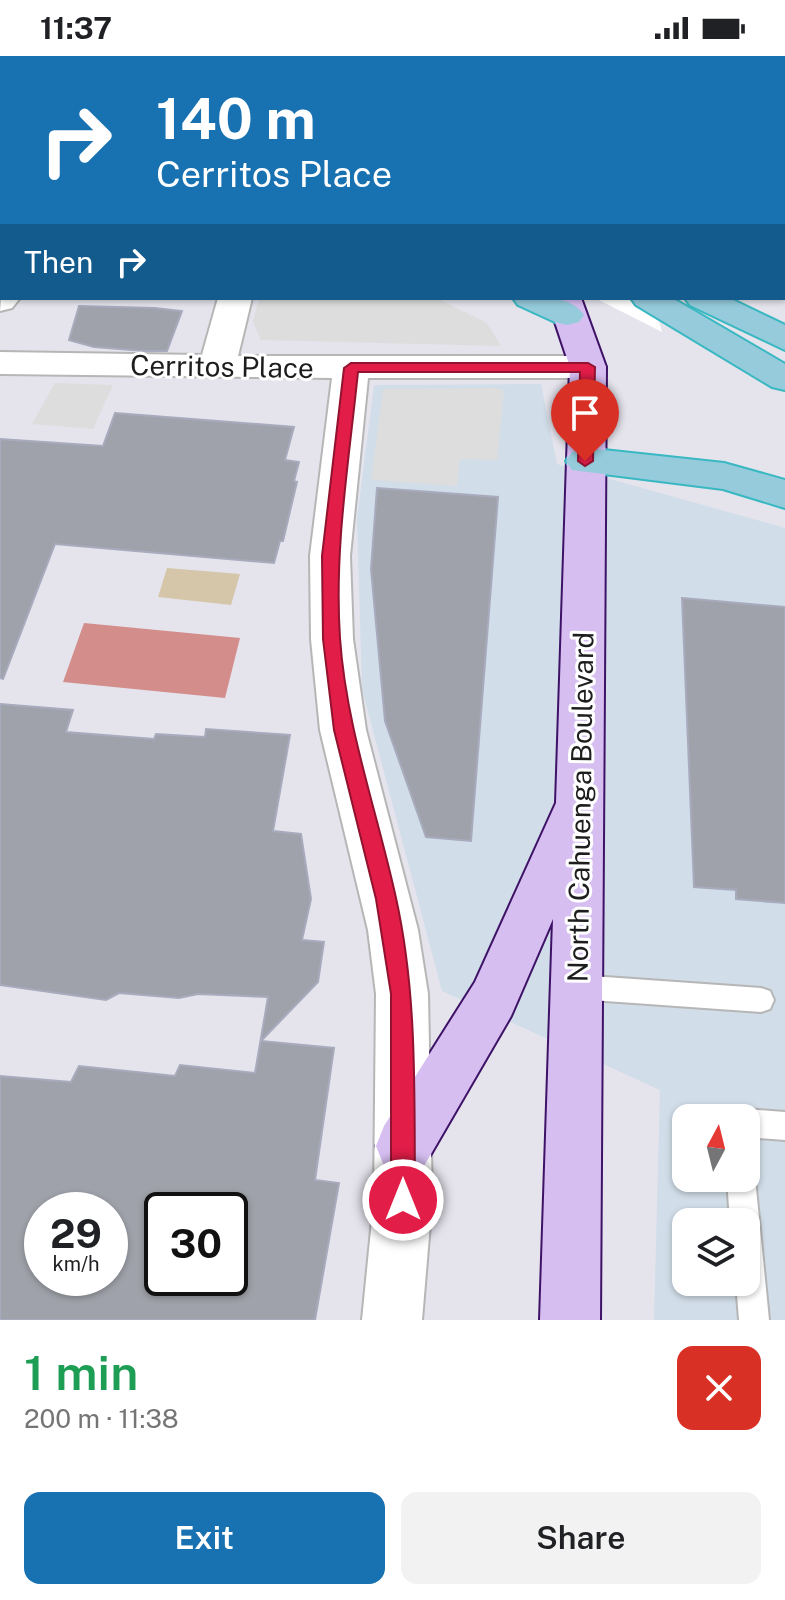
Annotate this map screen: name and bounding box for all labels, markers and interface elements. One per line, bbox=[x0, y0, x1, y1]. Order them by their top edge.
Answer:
text: 11:37 bbox=[40, 10, 112, 46]
text: 140 m bbox=[156, 86, 316, 152]
icon: right bbox=[24, 88, 128, 192]
text: Cerritos Place bbox=[156, 153, 392, 195]
icon: right bbox=[109, 240, 153, 284]
text: Then bbox=[24, 244, 93, 280]
street label: Cerritos Place bbox=[130, 348, 314, 384]
pin bbox=[551, 379, 619, 461]
icon: arrive bbox=[563, 391, 607, 435]
street label: North Cahuenga Boulevard bbox=[560, 631, 600, 983]
north arrow bbox=[672, 1104, 760, 1192]
map controls bbox=[672, 1104, 760, 1296]
position arrow bbox=[361, 1158, 445, 1242]
speed limit sign: 30 bbox=[144, 1192, 248, 1296]
button: layers bbox=[672, 1208, 760, 1296]
text: 29 bbox=[50, 1210, 102, 1257]
text: km/h bbox=[52, 1252, 100, 1276]
text: 1 min bbox=[24, 1344, 138, 1401]
button: close bbox=[677, 1346, 761, 1430]
text: 200 m · 11:38 bbox=[24, 1403, 178, 1434]
button: Exit bbox=[24, 1492, 385, 1584]
button: Share bbox=[401, 1492, 761, 1584]

